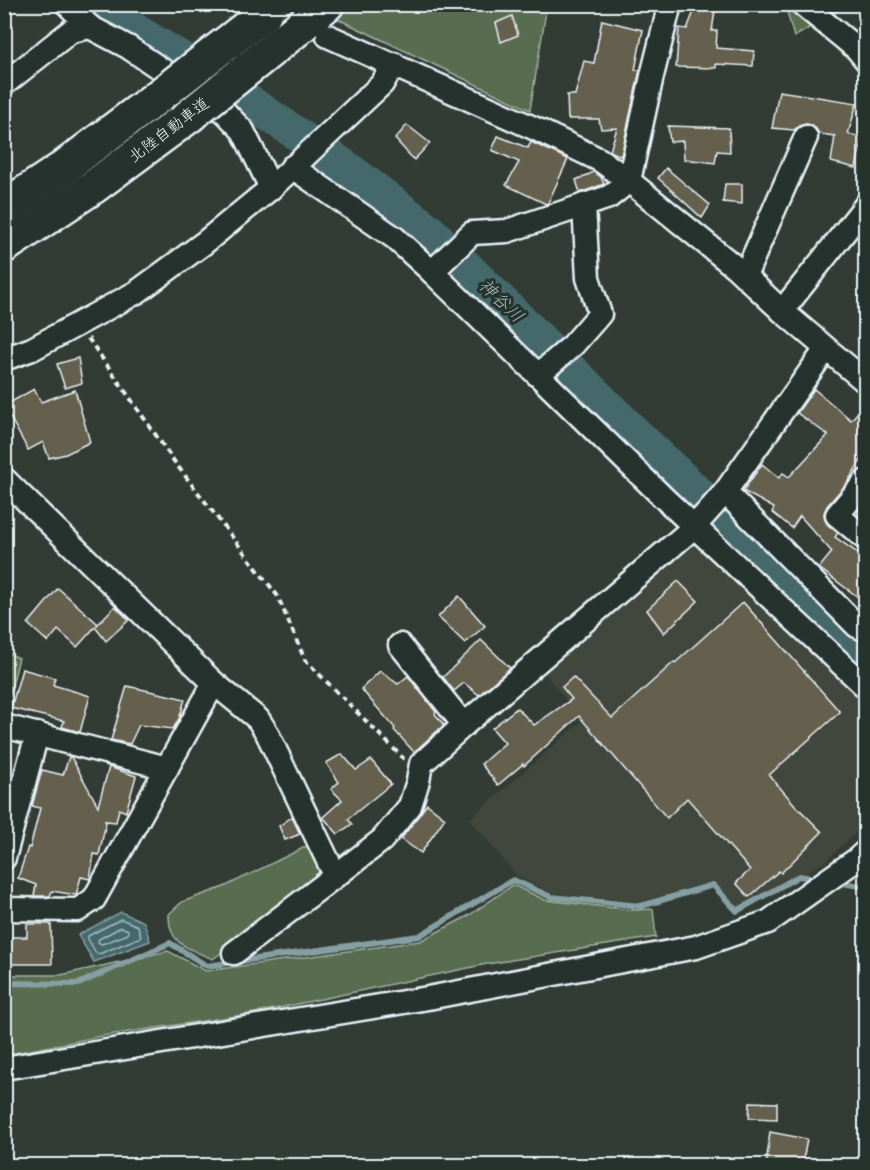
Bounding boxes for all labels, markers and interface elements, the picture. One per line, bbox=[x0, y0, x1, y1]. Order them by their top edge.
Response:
street label: 北陸自動車道 bbox=[125, 93, 213, 167]
water label: 神谷川 bbox=[474, 274, 528, 328]

